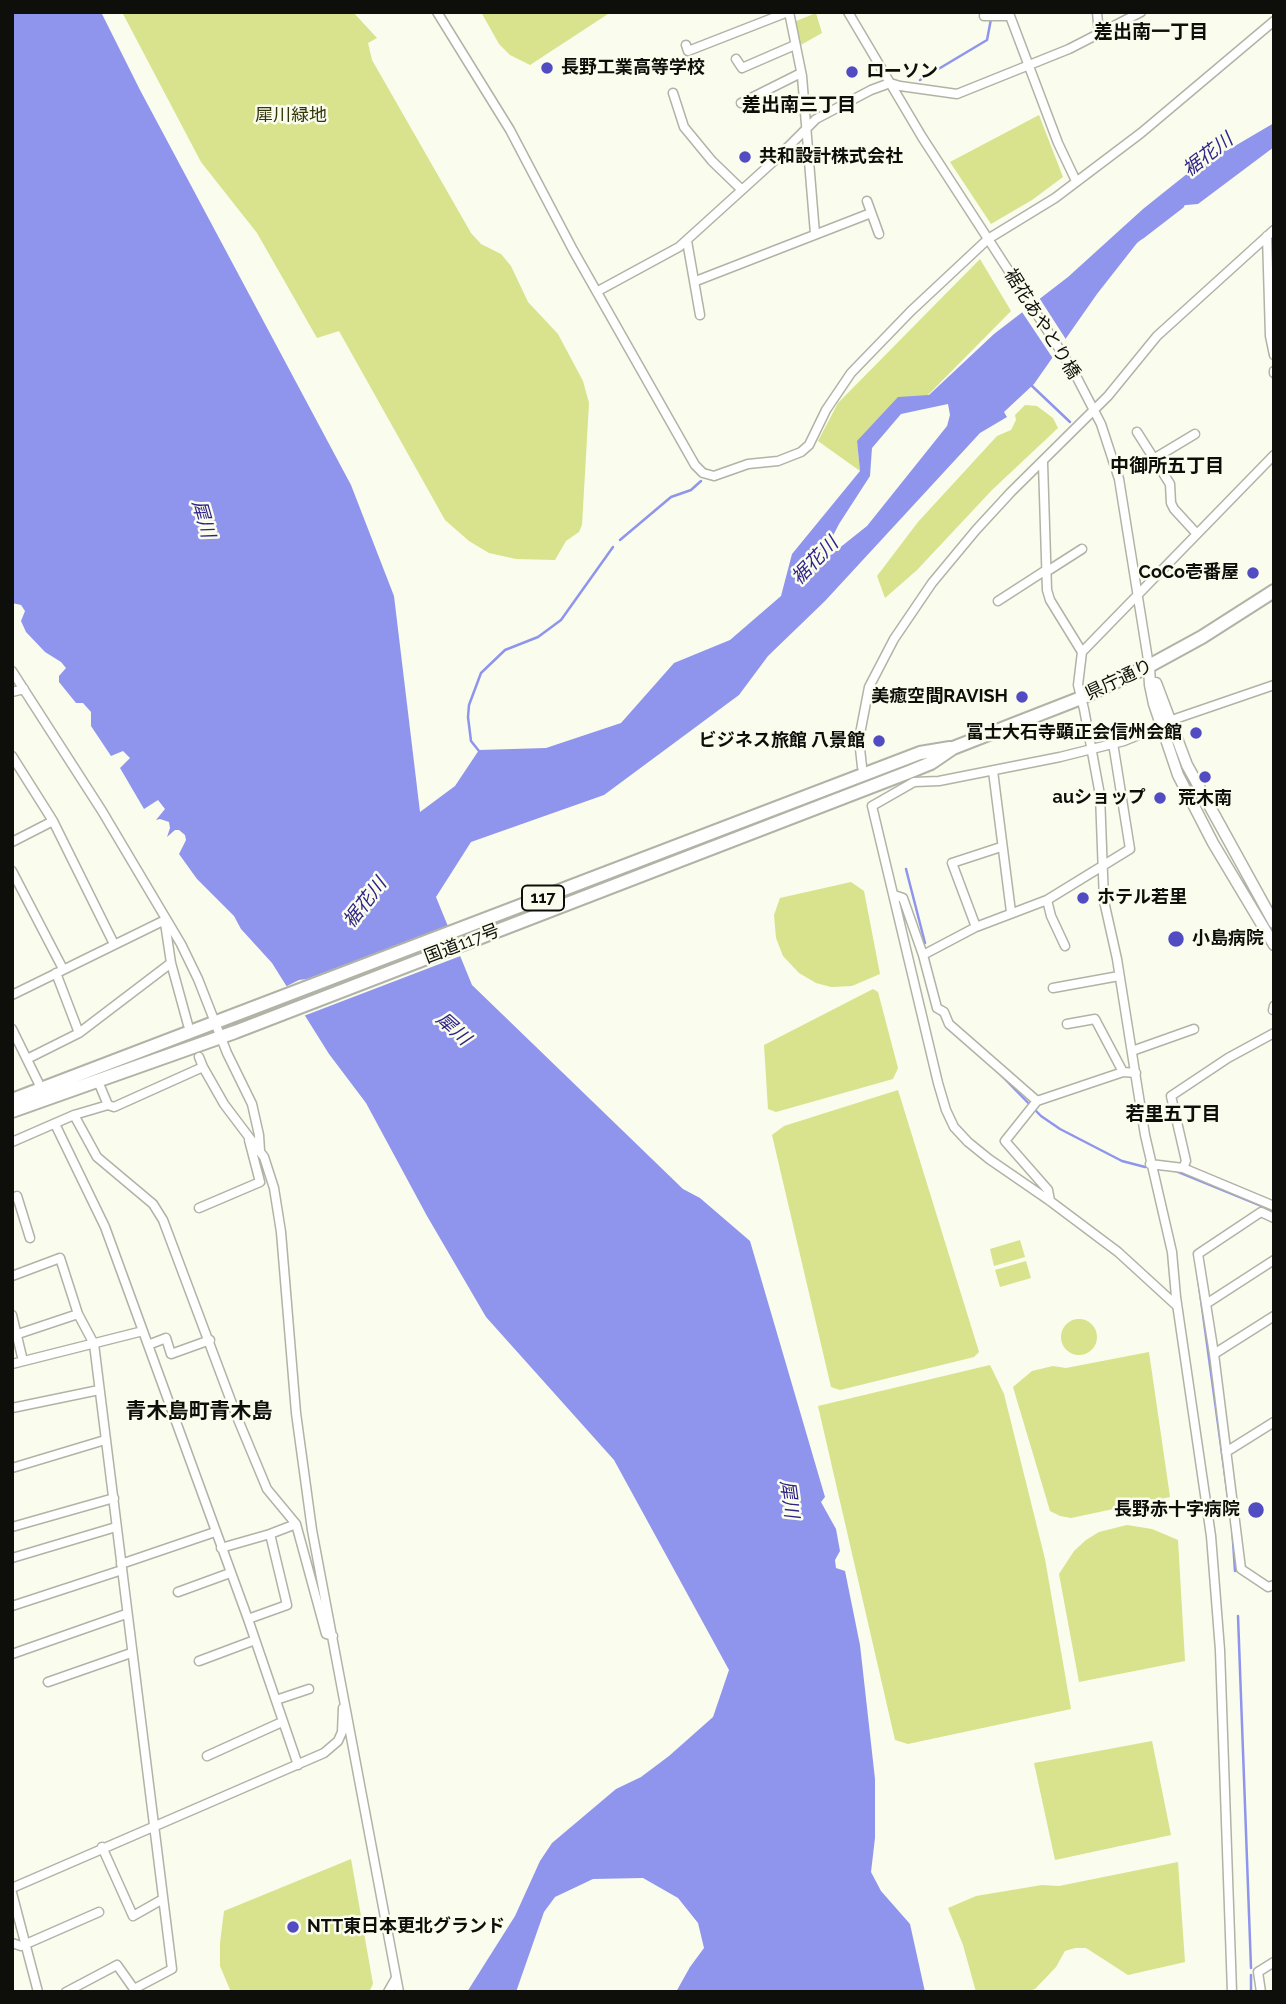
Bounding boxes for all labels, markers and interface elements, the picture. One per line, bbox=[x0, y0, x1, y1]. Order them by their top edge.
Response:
district label: 差出南一丁目 bbox=[1094, 21, 1208, 43]
place label: 長野工業高等学校 bbox=[561, 57, 705, 79]
marker: 長野工業高等学校 bbox=[539, 60, 555, 76]
place label: ローソン bbox=[866, 61, 938, 83]
marker: ローソン bbox=[844, 64, 860, 80]
district label: 差出南三丁目 bbox=[742, 94, 856, 116]
park label: 犀川緑地 bbox=[255, 105, 327, 127]
water label: 裾花川 bbox=[1179, 128, 1237, 182]
place label: 共和設計株式会社 bbox=[759, 146, 903, 168]
marker: 共和設計株式会社 bbox=[737, 149, 753, 165]
street label: 裾花あやとり橋 bbox=[999, 265, 1085, 383]
district label: 中御所五丁目 bbox=[1110, 455, 1224, 477]
water label: 犀川 bbox=[187, 498, 219, 540]
water label: 裾花川 bbox=[787, 533, 843, 589]
place label: CoCo壱番屋 bbox=[1139, 562, 1239, 584]
marker: CoCo壱番屋 bbox=[1245, 565, 1261, 581]
street label: 県庁通り bbox=[1082, 655, 1156, 705]
place label: 美癒空間RAVISH bbox=[871, 686, 1008, 708]
marker: 美癒空間RAVISH bbox=[1014, 689, 1030, 705]
place label: 冨士大石寺顕正会信州会館 bbox=[966, 722, 1182, 744]
marker: 冨士大石寺顕正会信州会館 bbox=[1188, 725, 1204, 741]
place label: ビジネス旅館 八景館 bbox=[699, 730, 865, 752]
marker: ビジネス旅館 八景館 bbox=[871, 733, 887, 749]
marker: 荒木南 bbox=[1197, 769, 1213, 785]
place label: auショップ bbox=[1053, 787, 1146, 809]
place label: 荒木南 bbox=[1178, 788, 1232, 810]
marker: auショップ bbox=[1152, 790, 1168, 806]
water label: 裾花川 bbox=[338, 874, 392, 932]
road number: 117 bbox=[522, 885, 564, 910]
place label: ホテル若里 bbox=[1097, 887, 1187, 909]
marker: ホテル若里 bbox=[1075, 890, 1091, 906]
street label: 国道117号 bbox=[421, 920, 503, 968]
place label: 小島病院 bbox=[1192, 928, 1264, 950]
marker: 小島病院 bbox=[1166, 929, 1186, 949]
water label: 犀川 bbox=[431, 1008, 475, 1050]
district label: 若里五丁目 bbox=[1126, 1103, 1220, 1125]
district label: 青木島町青木島 bbox=[126, 1399, 272, 1425]
water label: 犀川 bbox=[775, 1479, 803, 1519]
place label: 長野赤十字病院 bbox=[1114, 1499, 1240, 1521]
marker: 長野赤十字病院 bbox=[1246, 1500, 1266, 1520]
place label: NTT東日本更北グランド bbox=[307, 1916, 505, 1938]
marker: NTT東日本更北グランド bbox=[285, 1919, 301, 1935]

